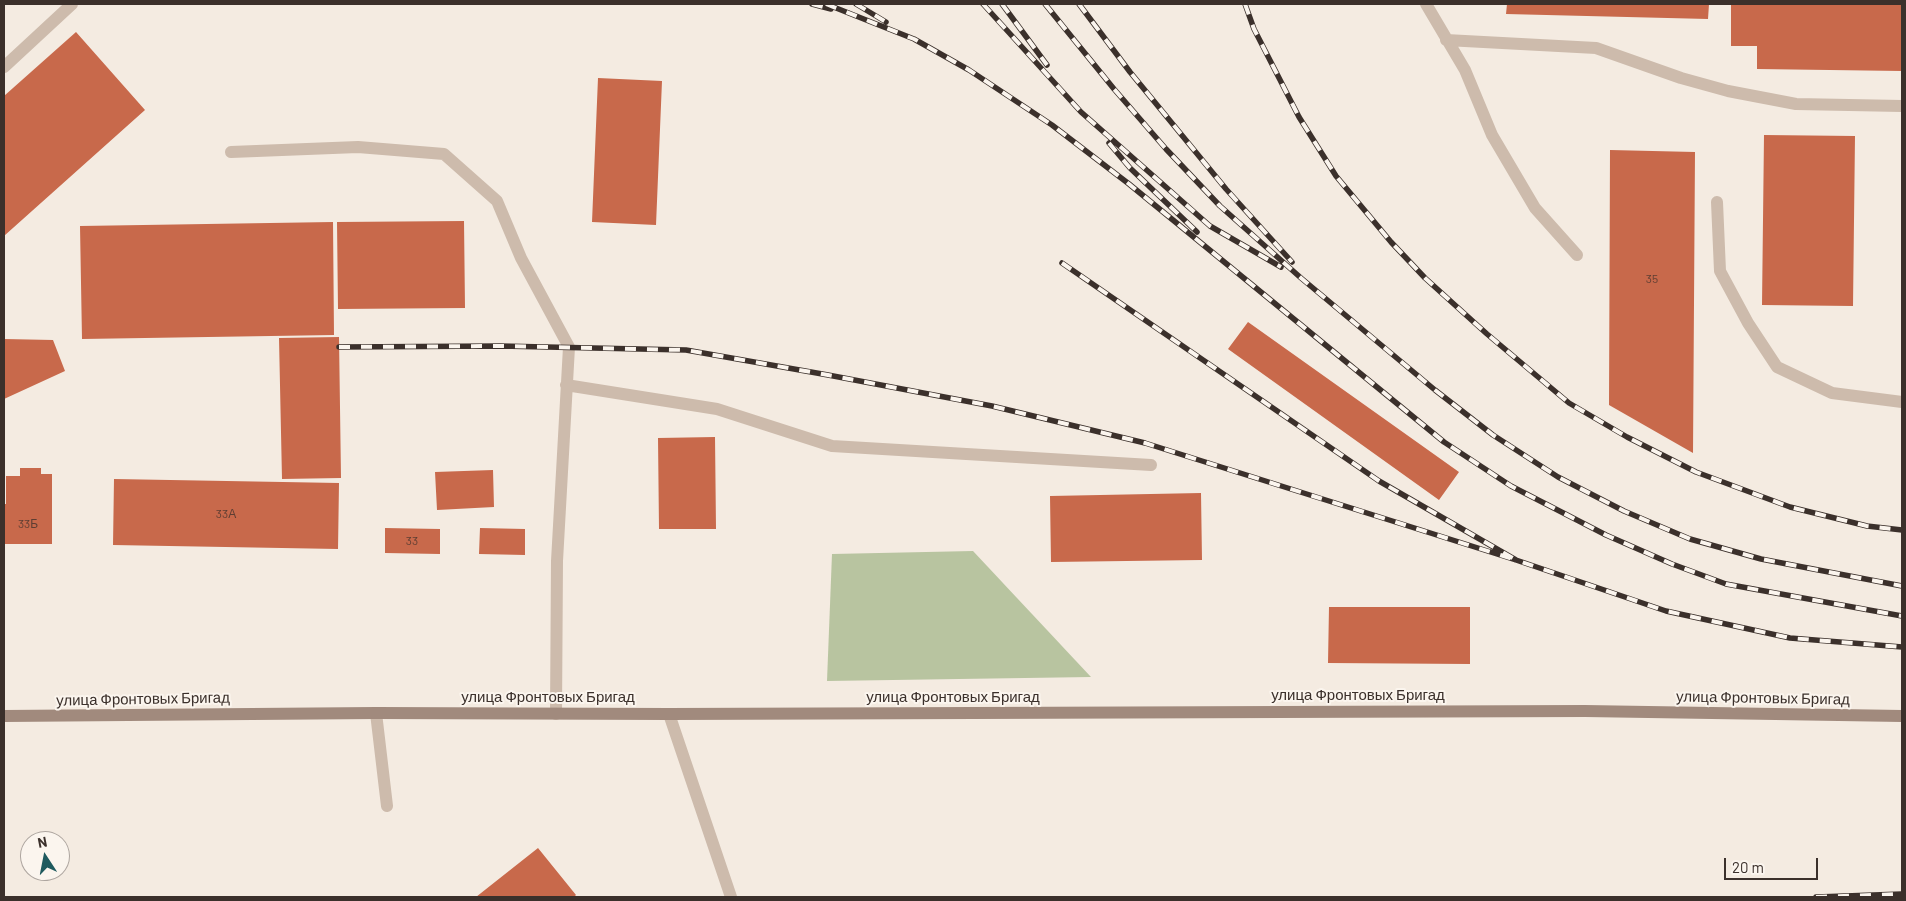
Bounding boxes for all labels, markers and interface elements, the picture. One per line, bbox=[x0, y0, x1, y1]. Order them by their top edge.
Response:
house number: 35 bbox=[1646, 272, 1658, 286]
house number: 33А bbox=[216, 507, 236, 521]
house number: 33Б bbox=[18, 517, 38, 531]
house number: 33 bbox=[406, 534, 418, 548]
street label: улица Фронтовых Бригад bbox=[1271, 686, 1445, 704]
street label: улица Фронтовых Бригад bbox=[1676, 687, 1850, 709]
street label: улица Фронтовых Бригад bbox=[56, 688, 230, 710]
street label: улица Фронтовых Бригад bbox=[461, 688, 635, 706]
street label: улица Фронтовых Бригад bbox=[866, 688, 1040, 706]
north arrow bbox=[20, 831, 70, 881]
text: N bbox=[36, 833, 48, 851]
scale bar bbox=[1726, 848, 1820, 880]
text: 20 m bbox=[1732, 858, 1764, 876]

